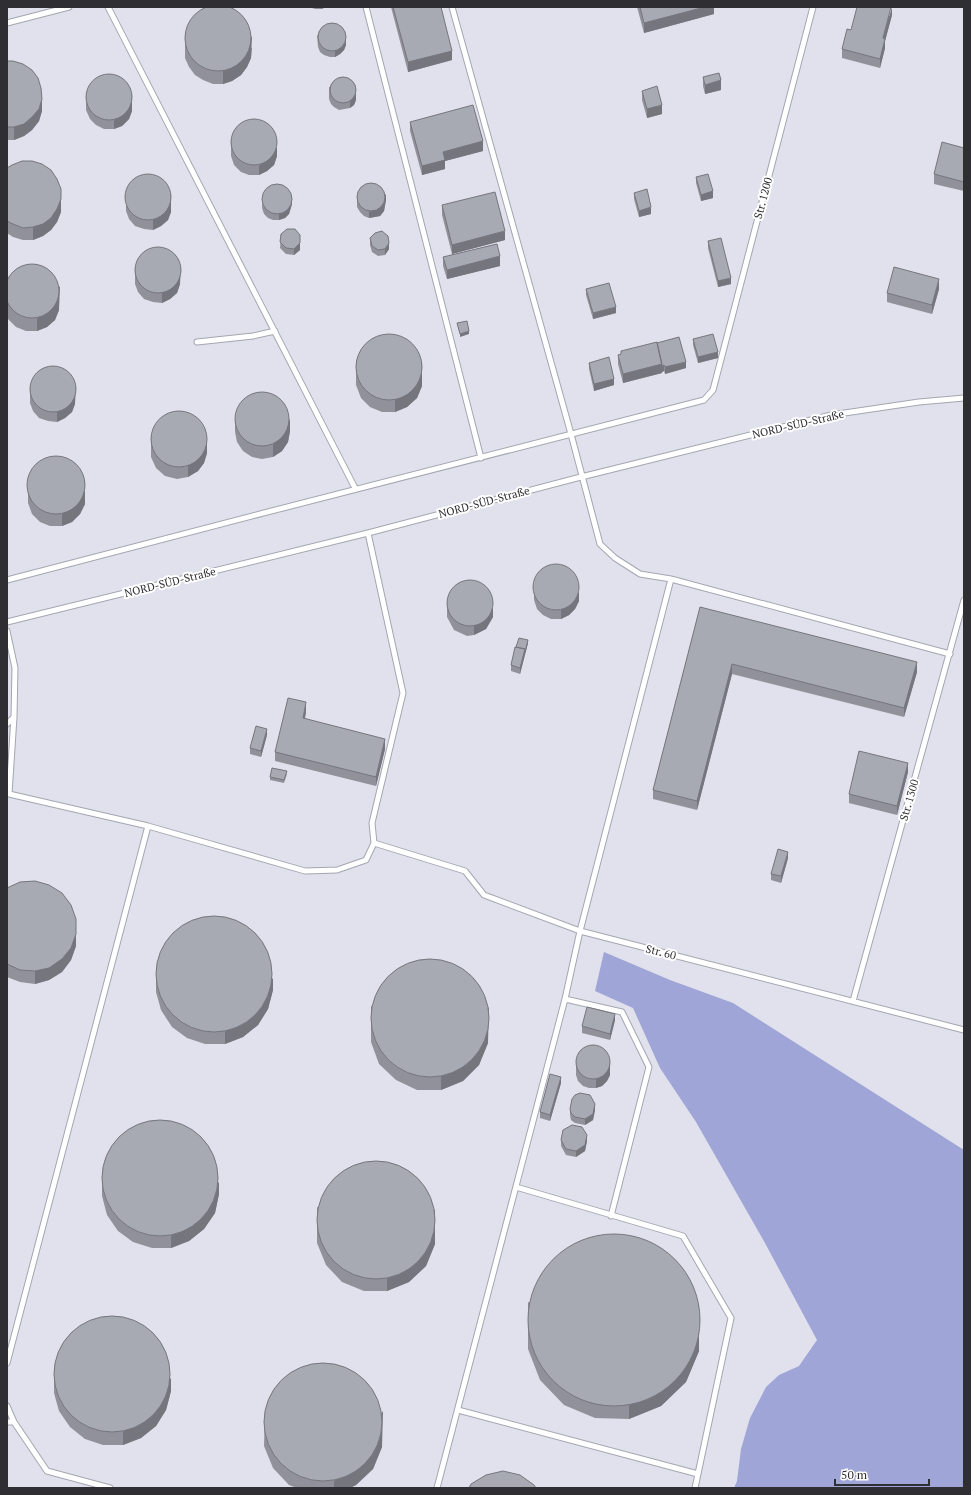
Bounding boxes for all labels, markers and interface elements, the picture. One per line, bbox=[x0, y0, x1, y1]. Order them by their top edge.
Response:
street label: Str. 1200 bbox=[751, 176, 775, 220]
street label: NORD-SÜD-Straße bbox=[751, 407, 846, 441]
street label: NORD-SÜD-Straße bbox=[437, 483, 532, 521]
street label: NORD-SÜD-Straße bbox=[123, 564, 218, 600]
street label: Str. 1300 bbox=[896, 778, 922, 822]
street label: Str. 60 bbox=[644, 941, 678, 963]
scale bar bbox=[835, 1461, 929, 1487]
text: 50 m bbox=[841, 1467, 868, 1482]

